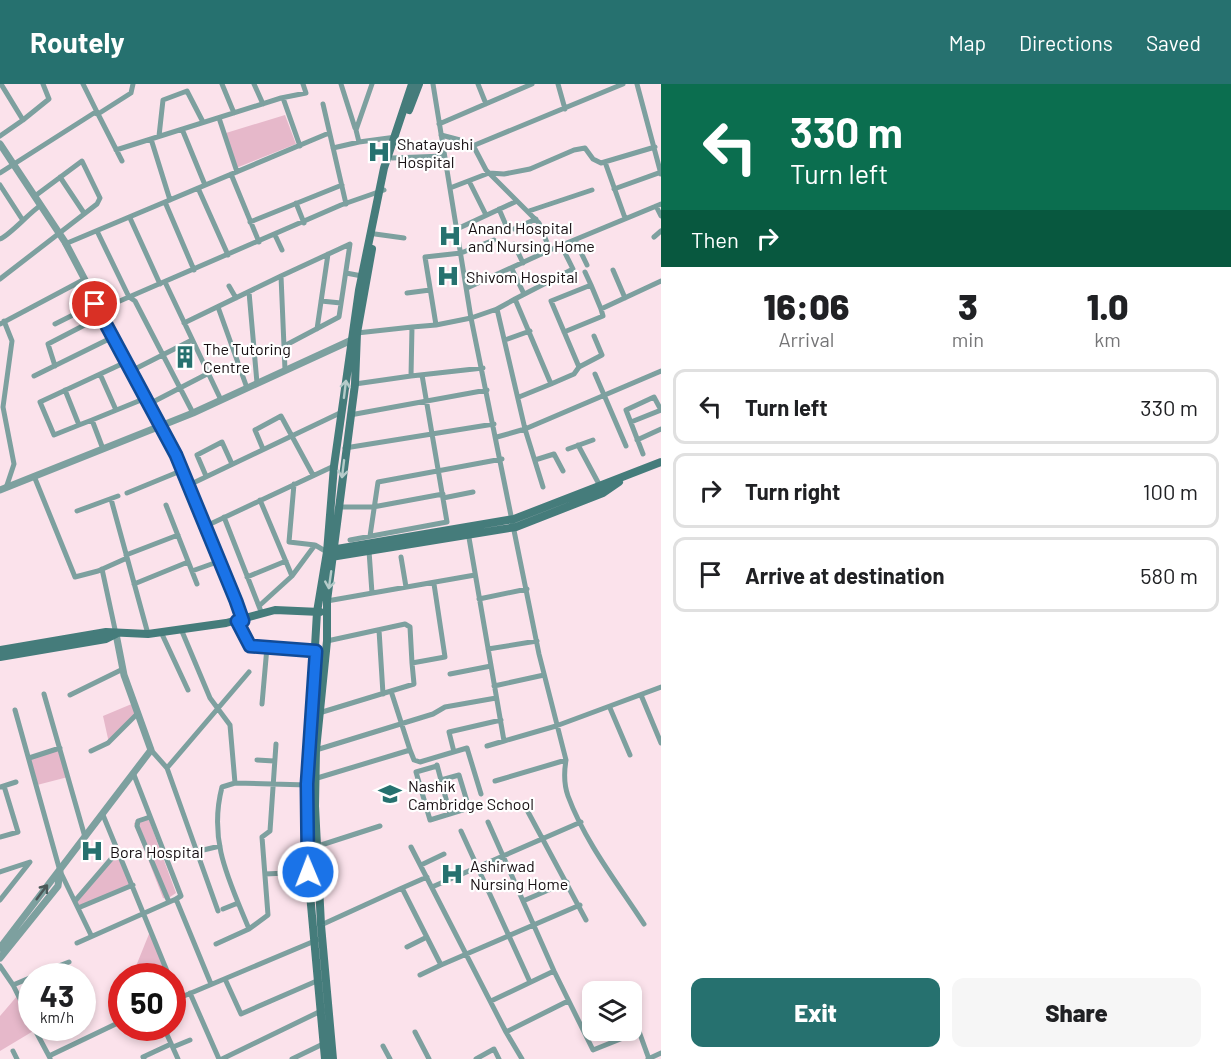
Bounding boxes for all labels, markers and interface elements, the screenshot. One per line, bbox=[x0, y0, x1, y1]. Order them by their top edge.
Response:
text: Routely bbox=[30, 25, 125, 59]
text: Map bbox=[949, 30, 986, 55]
text: Directions bbox=[1019, 30, 1113, 55]
text: Saved bbox=[1146, 30, 1201, 55]
text: 330 m bbox=[790, 106, 903, 156]
icon: left bbox=[691, 108, 769, 186]
place label: Shatayushi Hospital bbox=[397, 134, 473, 171]
hospital icon: Shatayushi Hospital bbox=[366, 139, 392, 165]
text: Turn left bbox=[790, 157, 888, 189]
place label: Anand Hospital and Nursing Home bbox=[468, 218, 595, 255]
icon: right bbox=[751, 222, 784, 255]
hospital icon: Anand Hospital and Nursing Home bbox=[437, 223, 463, 249]
text: Then bbox=[691, 226, 739, 252]
hospital icon: Shivom Hospital bbox=[435, 263, 461, 289]
place label: Shivom Hospital bbox=[466, 267, 578, 286]
pin bbox=[69, 278, 120, 329]
text: 16:06 bbox=[763, 284, 849, 327]
text: 3 bbox=[958, 284, 978, 327]
text: 1.0 bbox=[1087, 284, 1129, 327]
icon: arrive bbox=[78, 287, 111, 320]
text: Arrival bbox=[778, 327, 834, 351]
text: min bbox=[952, 327, 984, 351]
text: km bbox=[1094, 327, 1121, 351]
place label: The Tutoring Centre bbox=[203, 339, 291, 376]
building icon: The Tutoring Centre bbox=[172, 344, 198, 370]
one-way arrow bbox=[340, 380, 351, 400]
icon: left bbox=[694, 390, 727, 423]
text: Turn left bbox=[745, 394, 828, 420]
text: 330 m bbox=[1140, 394, 1198, 420]
one-way arrow bbox=[337, 459, 348, 479]
icon: right bbox=[694, 474, 727, 507]
text: Turn right bbox=[745, 478, 840, 504]
text: 100 m bbox=[1143, 478, 1198, 504]
icon: arrive bbox=[694, 558, 727, 591]
text: Arrive at destination bbox=[745, 562, 944, 588]
text: 580 m bbox=[1140, 562, 1198, 588]
one-way arrow bbox=[325, 570, 336, 590]
place label: Nashik Cambridge School bbox=[408, 776, 534, 813]
school or university icon: Nashik Cambridge School bbox=[377, 781, 403, 807]
hospital icon: Bora Hospital bbox=[79, 838, 105, 864]
position arrow bbox=[276, 840, 340, 904]
place label: Bora Hospital bbox=[110, 842, 203, 861]
place label: Ashirwad Nursing Home bbox=[470, 856, 568, 893]
hospital icon: Ashirwad Nursing Home bbox=[439, 861, 465, 887]
one-way arrow bbox=[35, 884, 48, 900]
speed limit sign: 50 bbox=[108, 963, 186, 1041]
text: 43 bbox=[40, 977, 74, 1013]
button: Exit bbox=[691, 978, 940, 1047]
button: Share bbox=[952, 978, 1201, 1047]
map controls bbox=[582, 981, 642, 1041]
button: layers bbox=[582, 981, 642, 1041]
text: km/h bbox=[40, 1008, 74, 1026]

